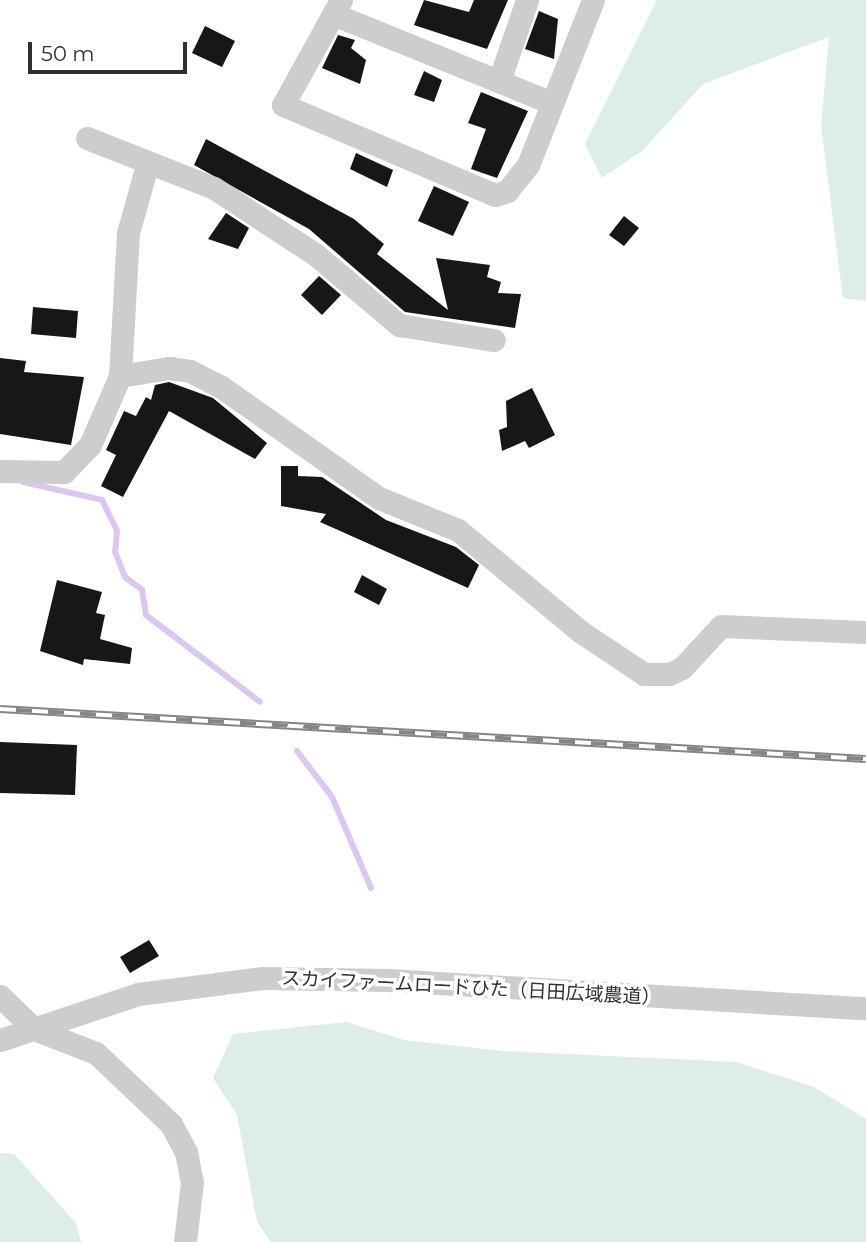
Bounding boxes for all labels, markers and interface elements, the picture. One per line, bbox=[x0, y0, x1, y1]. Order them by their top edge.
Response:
scale bar bbox=[32, 28, 191, 72]
text: 50 m bbox=[41, 41, 95, 66]
street label: スカイファームロードひた（日田広域農道） bbox=[281, 967, 661, 1009]

